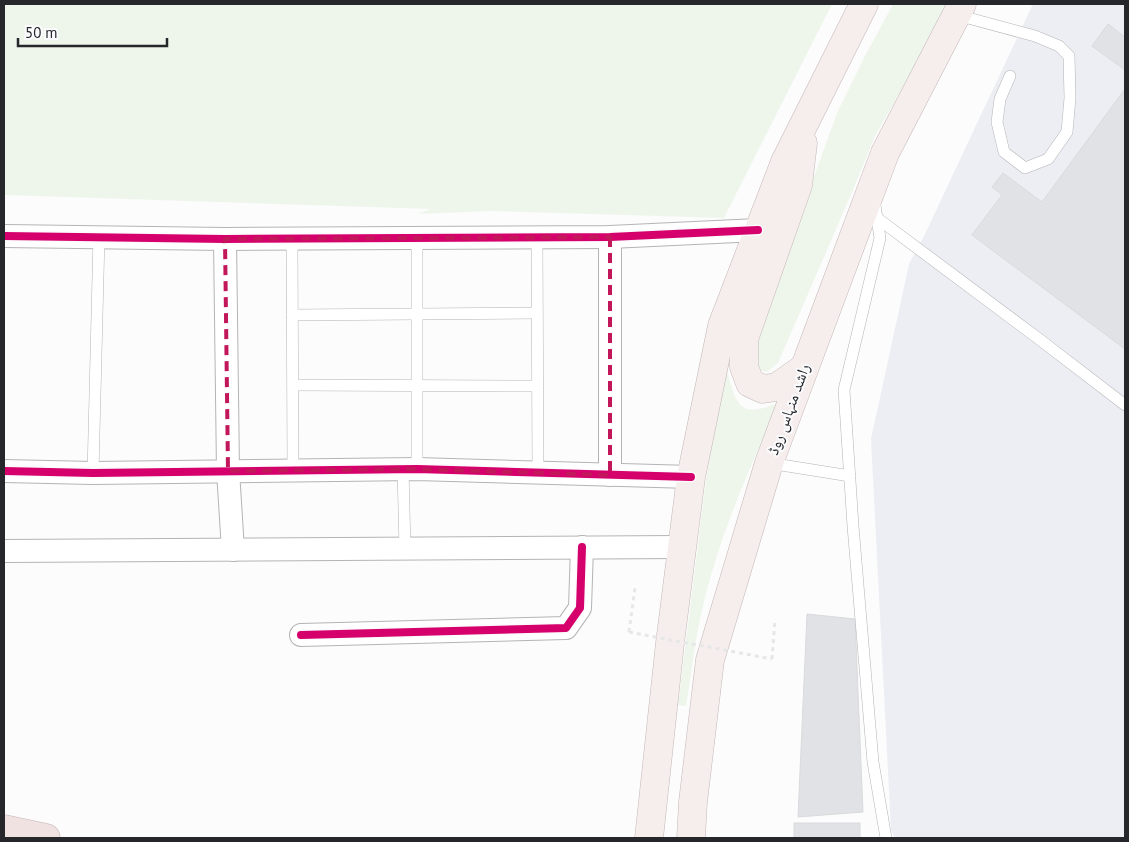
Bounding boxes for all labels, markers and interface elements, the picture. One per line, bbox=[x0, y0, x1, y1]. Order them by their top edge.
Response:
scale bar bbox=[18, 15, 166, 47]
text: 50 m bbox=[25, 23, 58, 42]
street label: راشد منہاس روڈ bbox=[762, 361, 815, 458]

